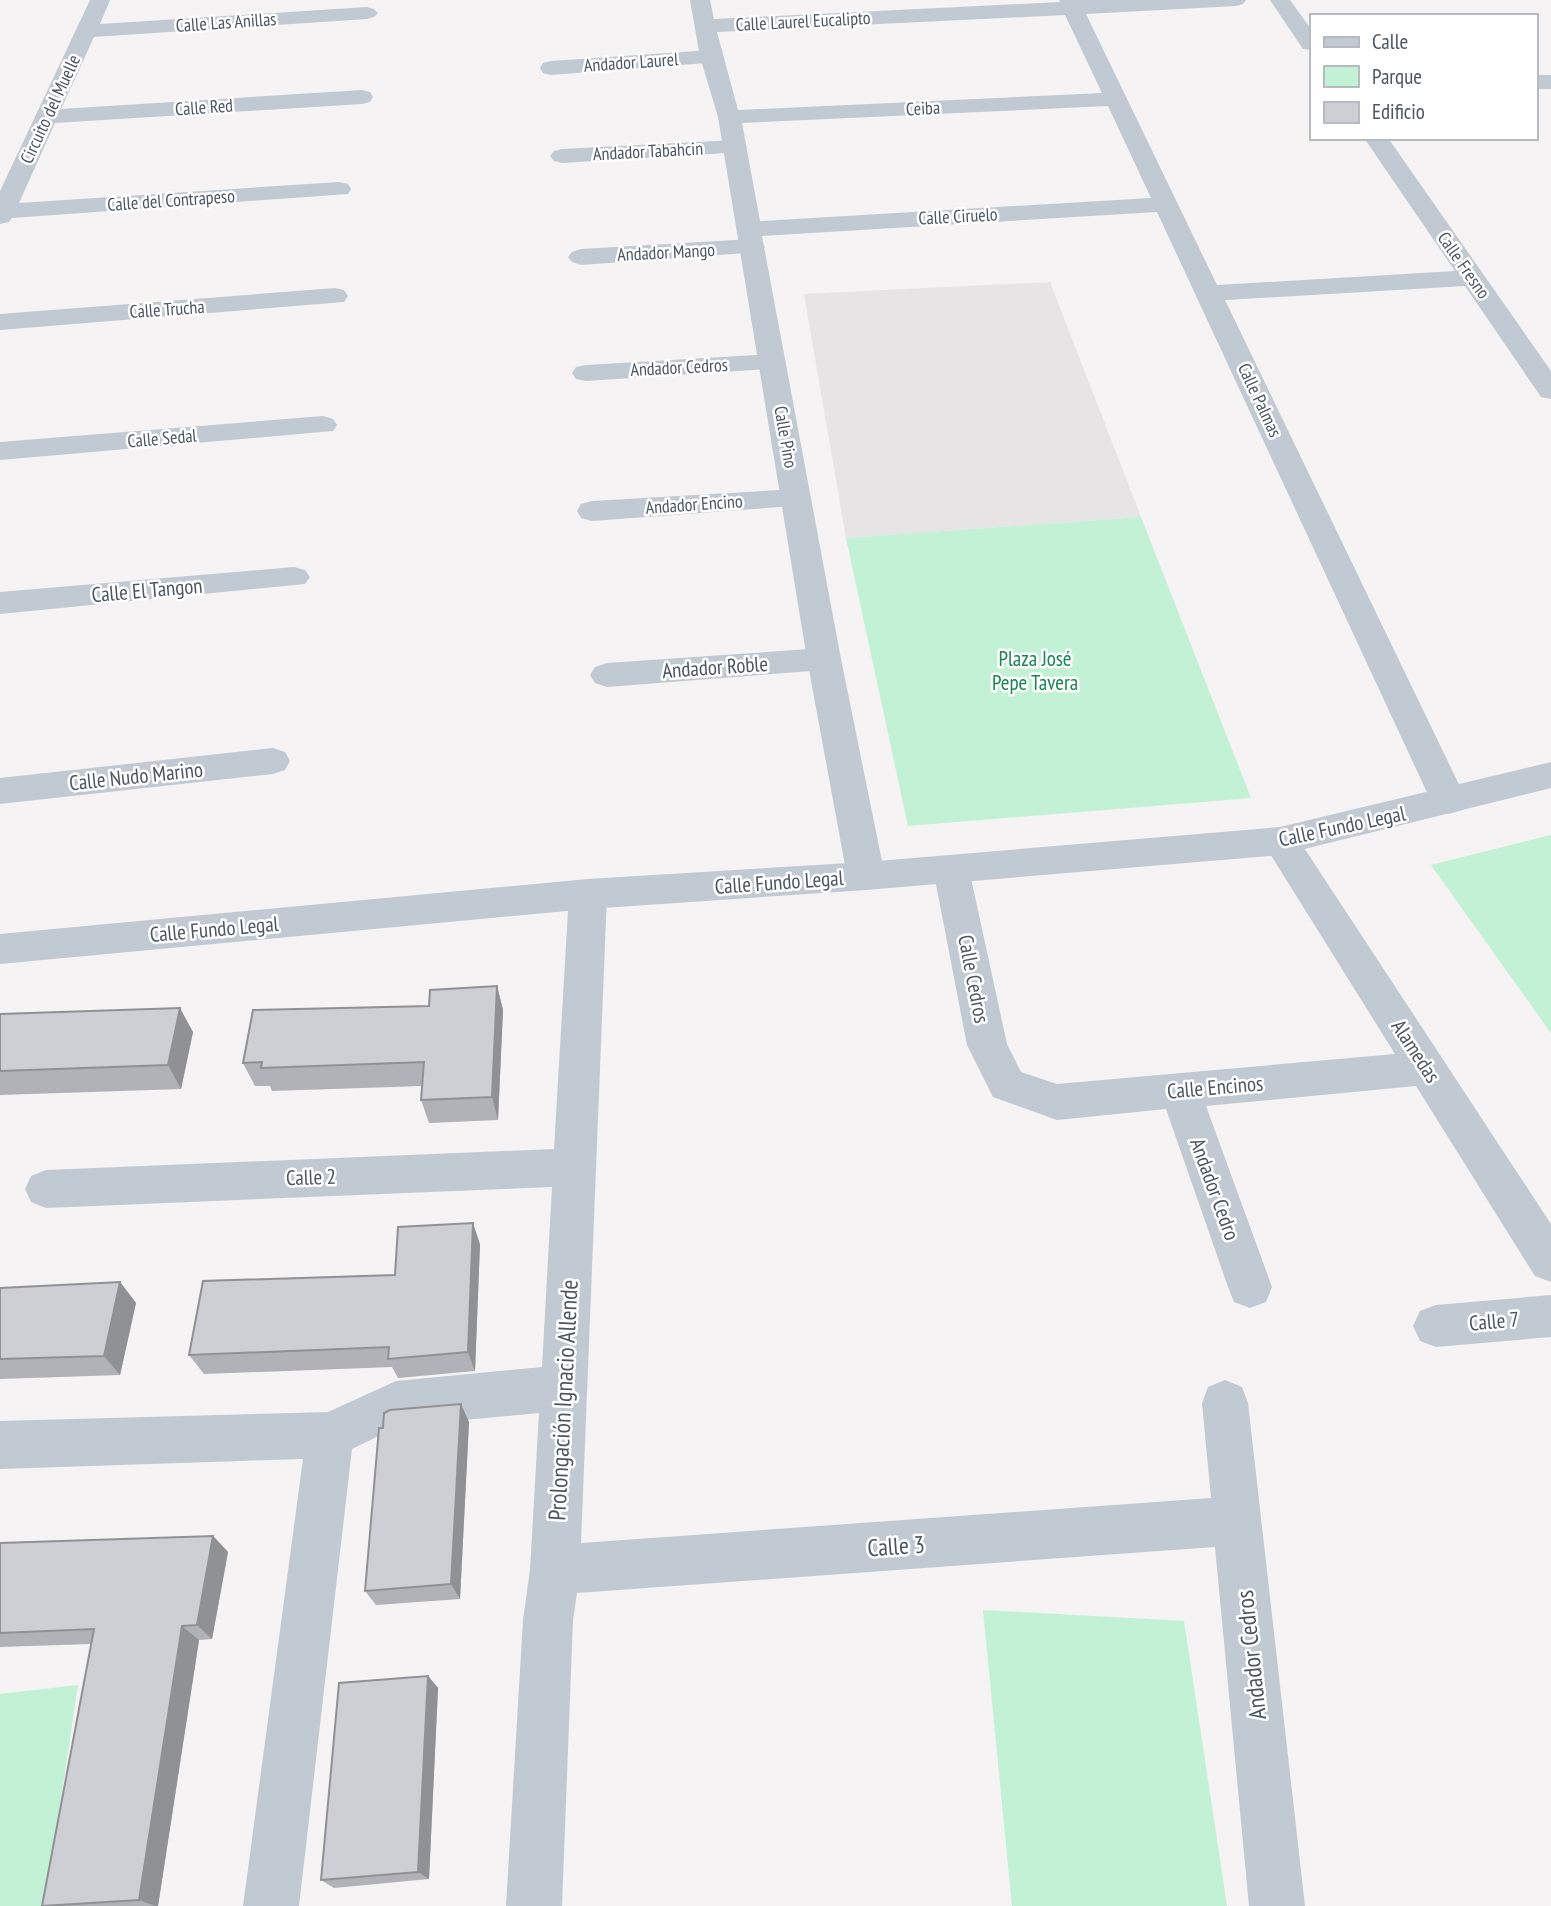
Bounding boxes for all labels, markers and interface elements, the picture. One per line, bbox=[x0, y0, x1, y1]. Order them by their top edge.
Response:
street label: Calle Laurel Eucalipto bbox=[735, 6, 871, 36]
street label: Calle Las Anillas bbox=[175, 7, 277, 37]
legend bbox=[1310, 14, 1537, 140]
text: Calle bbox=[1372, 28, 1408, 55]
street label: Andador Laurel bbox=[583, 47, 680, 77]
street label: Circuito del Muelle bbox=[15, 51, 85, 167]
text: Parque bbox=[1372, 63, 1422, 90]
street label: Calle Red bbox=[174, 94, 234, 120]
street label: Ceiba bbox=[905, 96, 941, 120]
text: Edificio bbox=[1372, 98, 1425, 125]
street label: Andador Tabahcin bbox=[592, 137, 704, 165]
street label: Calle del Contrapeso bbox=[106, 184, 236, 216]
street label: Calle Ciruelo bbox=[918, 202, 998, 230]
street label: Calle Fresno bbox=[1433, 227, 1495, 303]
street label: Andador Mango bbox=[617, 238, 716, 266]
street label: Calle Trucha bbox=[129, 295, 205, 323]
street label: Andador Cedros bbox=[630, 353, 728, 381]
street label: Calle Palmas bbox=[1233, 359, 1287, 441]
street label: Calle Pino bbox=[769, 404, 803, 470]
street label: Calle Sedal bbox=[127, 423, 198, 452]
street label: Andador Encino bbox=[645, 489, 744, 519]
street label: Calle El Tangon bbox=[91, 572, 203, 608]
park label: Plaza José Pepe Tavera bbox=[992, 645, 1078, 696]
street label: Andador Roble bbox=[661, 650, 769, 684]
street label: Calle Nudo Marino bbox=[68, 756, 204, 796]
street label: Calle Fundo Legal bbox=[1276, 799, 1408, 853]
street label: Calle Fundo Legal bbox=[714, 864, 844, 900]
street label: Calle Fundo Legal bbox=[149, 910, 280, 948]
street label: Calle Cedros bbox=[952, 933, 996, 1025]
street label: Alamedas bbox=[1386, 1014, 1446, 1088]
street label: Calle Encinos bbox=[1166, 1069, 1264, 1105]
street label: Andador Cedro bbox=[1184, 1134, 1246, 1244]
street label: Calle 2 bbox=[285, 1163, 337, 1191]
street label: Prolongación Ignacio Allende bbox=[541, 1279, 585, 1521]
street label: Calle 7 bbox=[1468, 1305, 1520, 1337]
street label: Calle 3 bbox=[866, 1529, 926, 1563]
street label: Andador Cedros bbox=[1229, 1589, 1273, 1721]

